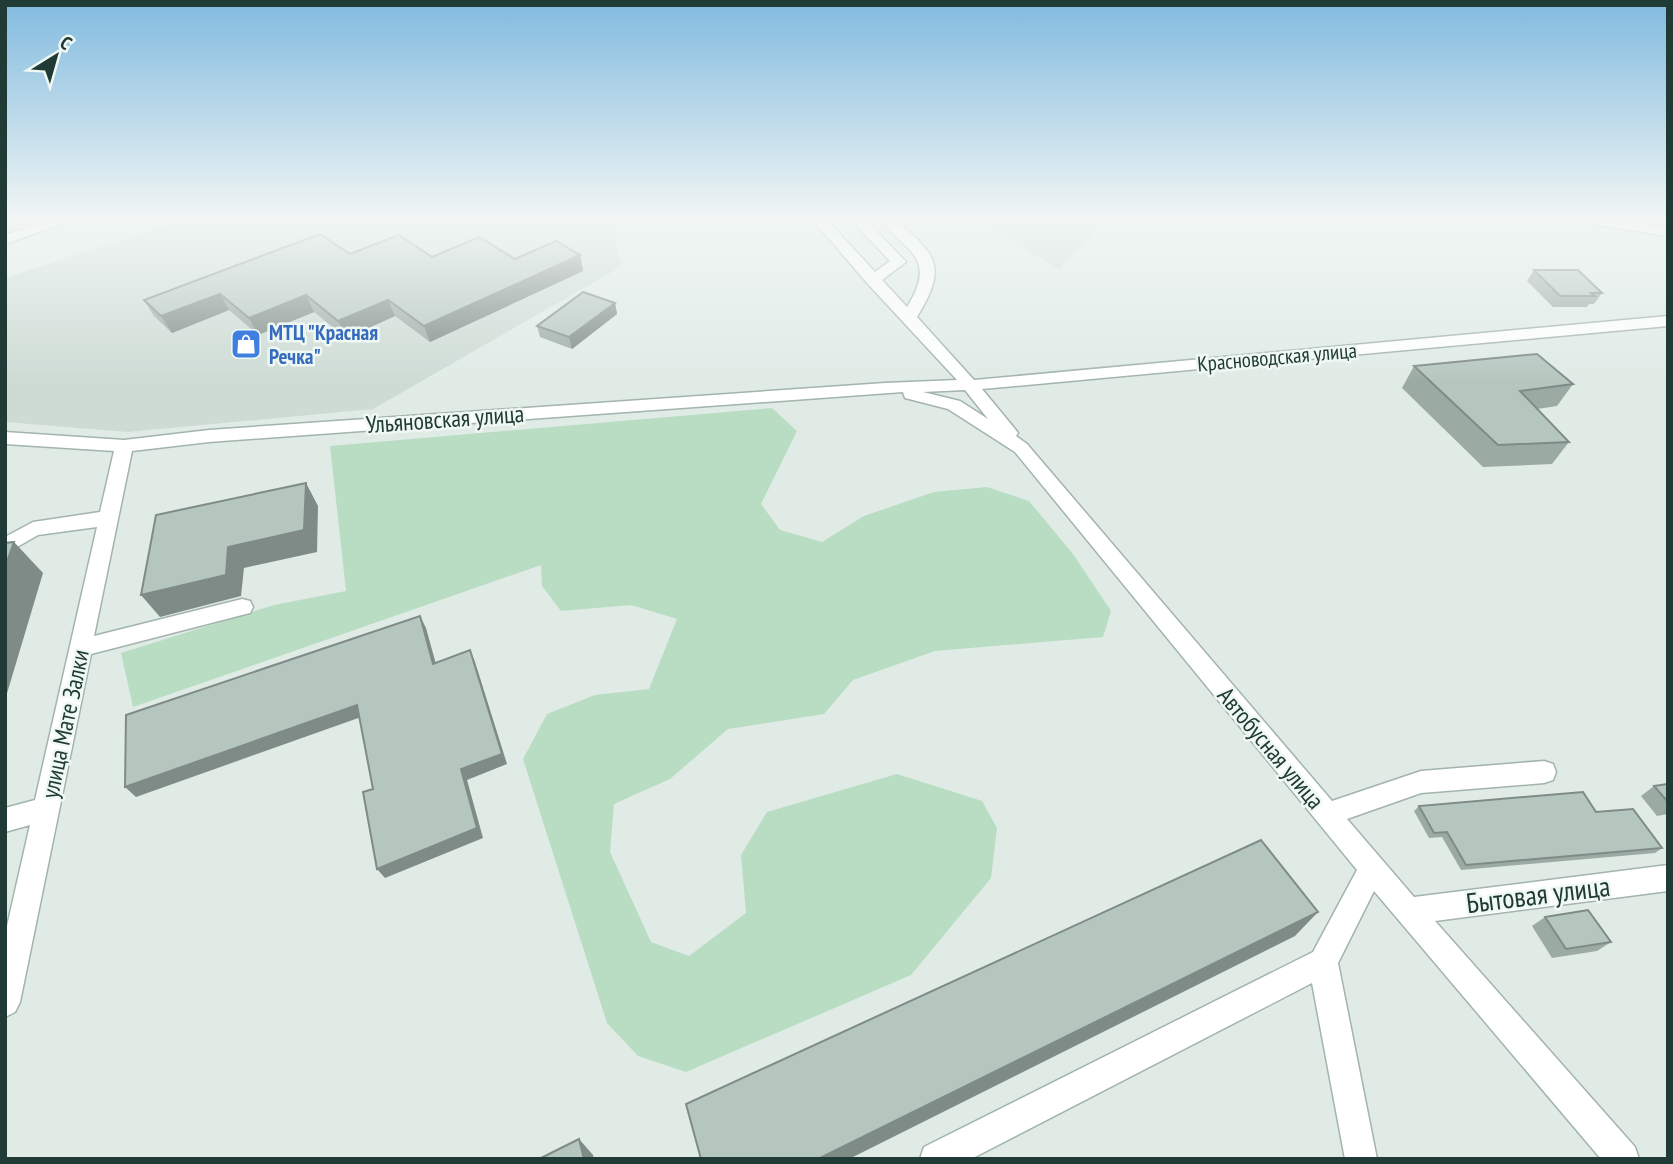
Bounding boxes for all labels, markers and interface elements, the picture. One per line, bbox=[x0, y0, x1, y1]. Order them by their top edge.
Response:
north arrow bbox=[21, 21, 91, 91]
text: С bbox=[56, 30, 77, 55]
place label: МТЦ "Красная Речка" bbox=[269, 319, 378, 370]
shop icon: МТЦ "Красная Речка" bbox=[229, 327, 263, 361]
street label: Красноводская улица bbox=[1196, 337, 1358, 377]
street label: Ульяновская улица bbox=[365, 398, 525, 440]
street label: улица Мате Залки bbox=[34, 647, 96, 801]
street label: Автобусная улица bbox=[1211, 681, 1331, 815]
street label: Бытовая улица bbox=[1464, 867, 1612, 921]

